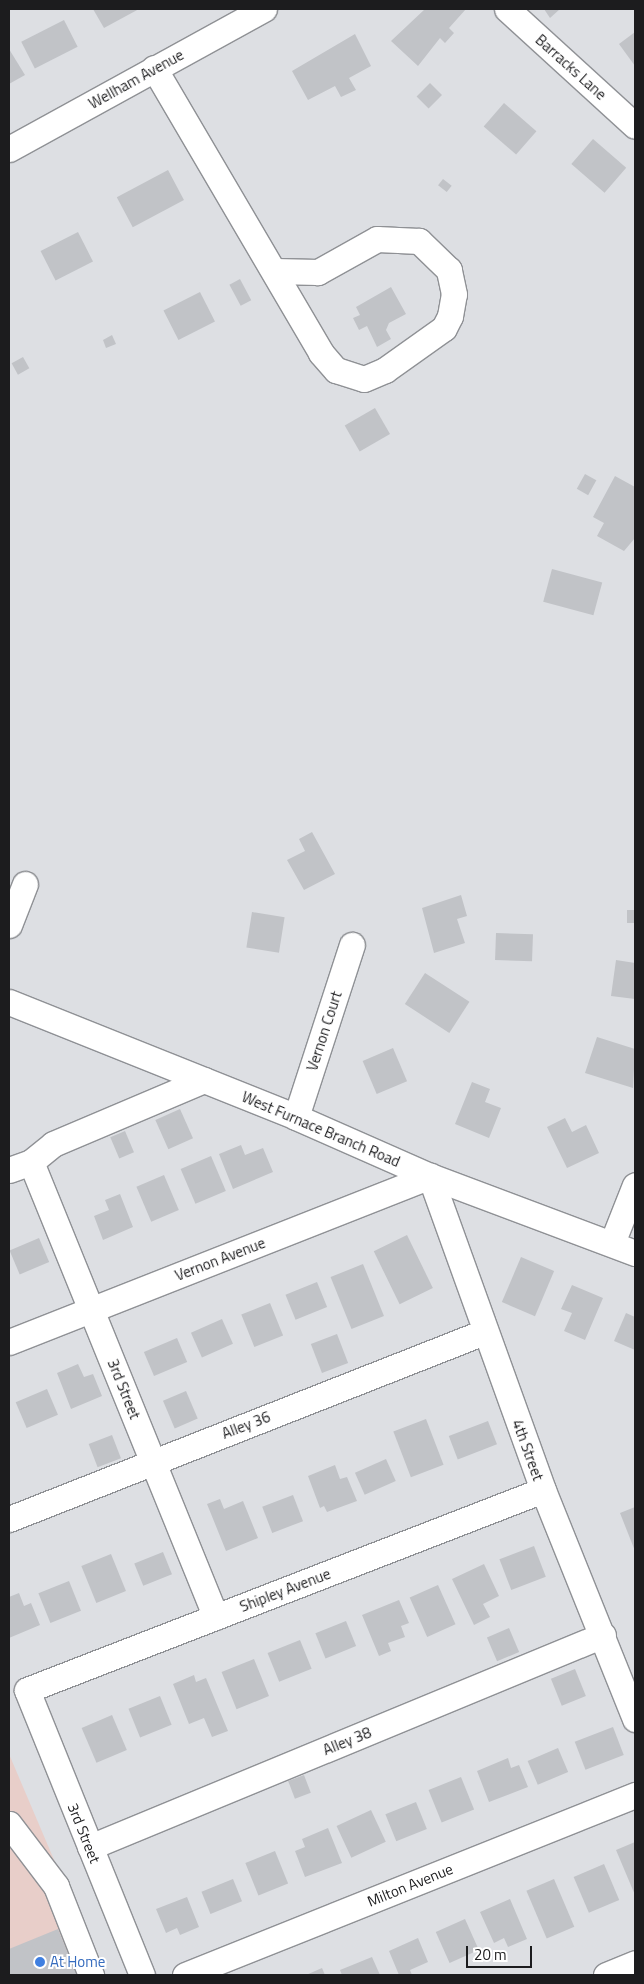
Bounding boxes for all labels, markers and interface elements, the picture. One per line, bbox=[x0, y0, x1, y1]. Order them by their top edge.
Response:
street label: Barracks Lane bbox=[532, 31, 610, 103]
street label: Wellham Avenue bbox=[85, 45, 187, 113]
street label: Vernon Court bbox=[303, 989, 345, 1073]
street label: West Furnace Branch Road bbox=[239, 1087, 403, 1171]
street label: Vernon Avenue bbox=[172, 1234, 268, 1284]
street label: 3rd Street bbox=[104, 1356, 144, 1422]
street label: Alley 36 bbox=[219, 1408, 273, 1442]
street label: 4th Street bbox=[509, 1417, 547, 1483]
street label: Shipley Avenue bbox=[237, 1564, 333, 1616]
street label: Alley 38 bbox=[320, 1723, 374, 1759]
street label: 3rd Street bbox=[64, 1800, 104, 1866]
street label: Milton Avenue bbox=[365, 1860, 455, 1910]
scale bar bbox=[469, 1936, 535, 1968]
text: 20 m bbox=[474, 1943, 507, 1966]
place label: At Home bbox=[50, 1953, 105, 1971]
marker: At Home bbox=[34, 1956, 46, 1968]

